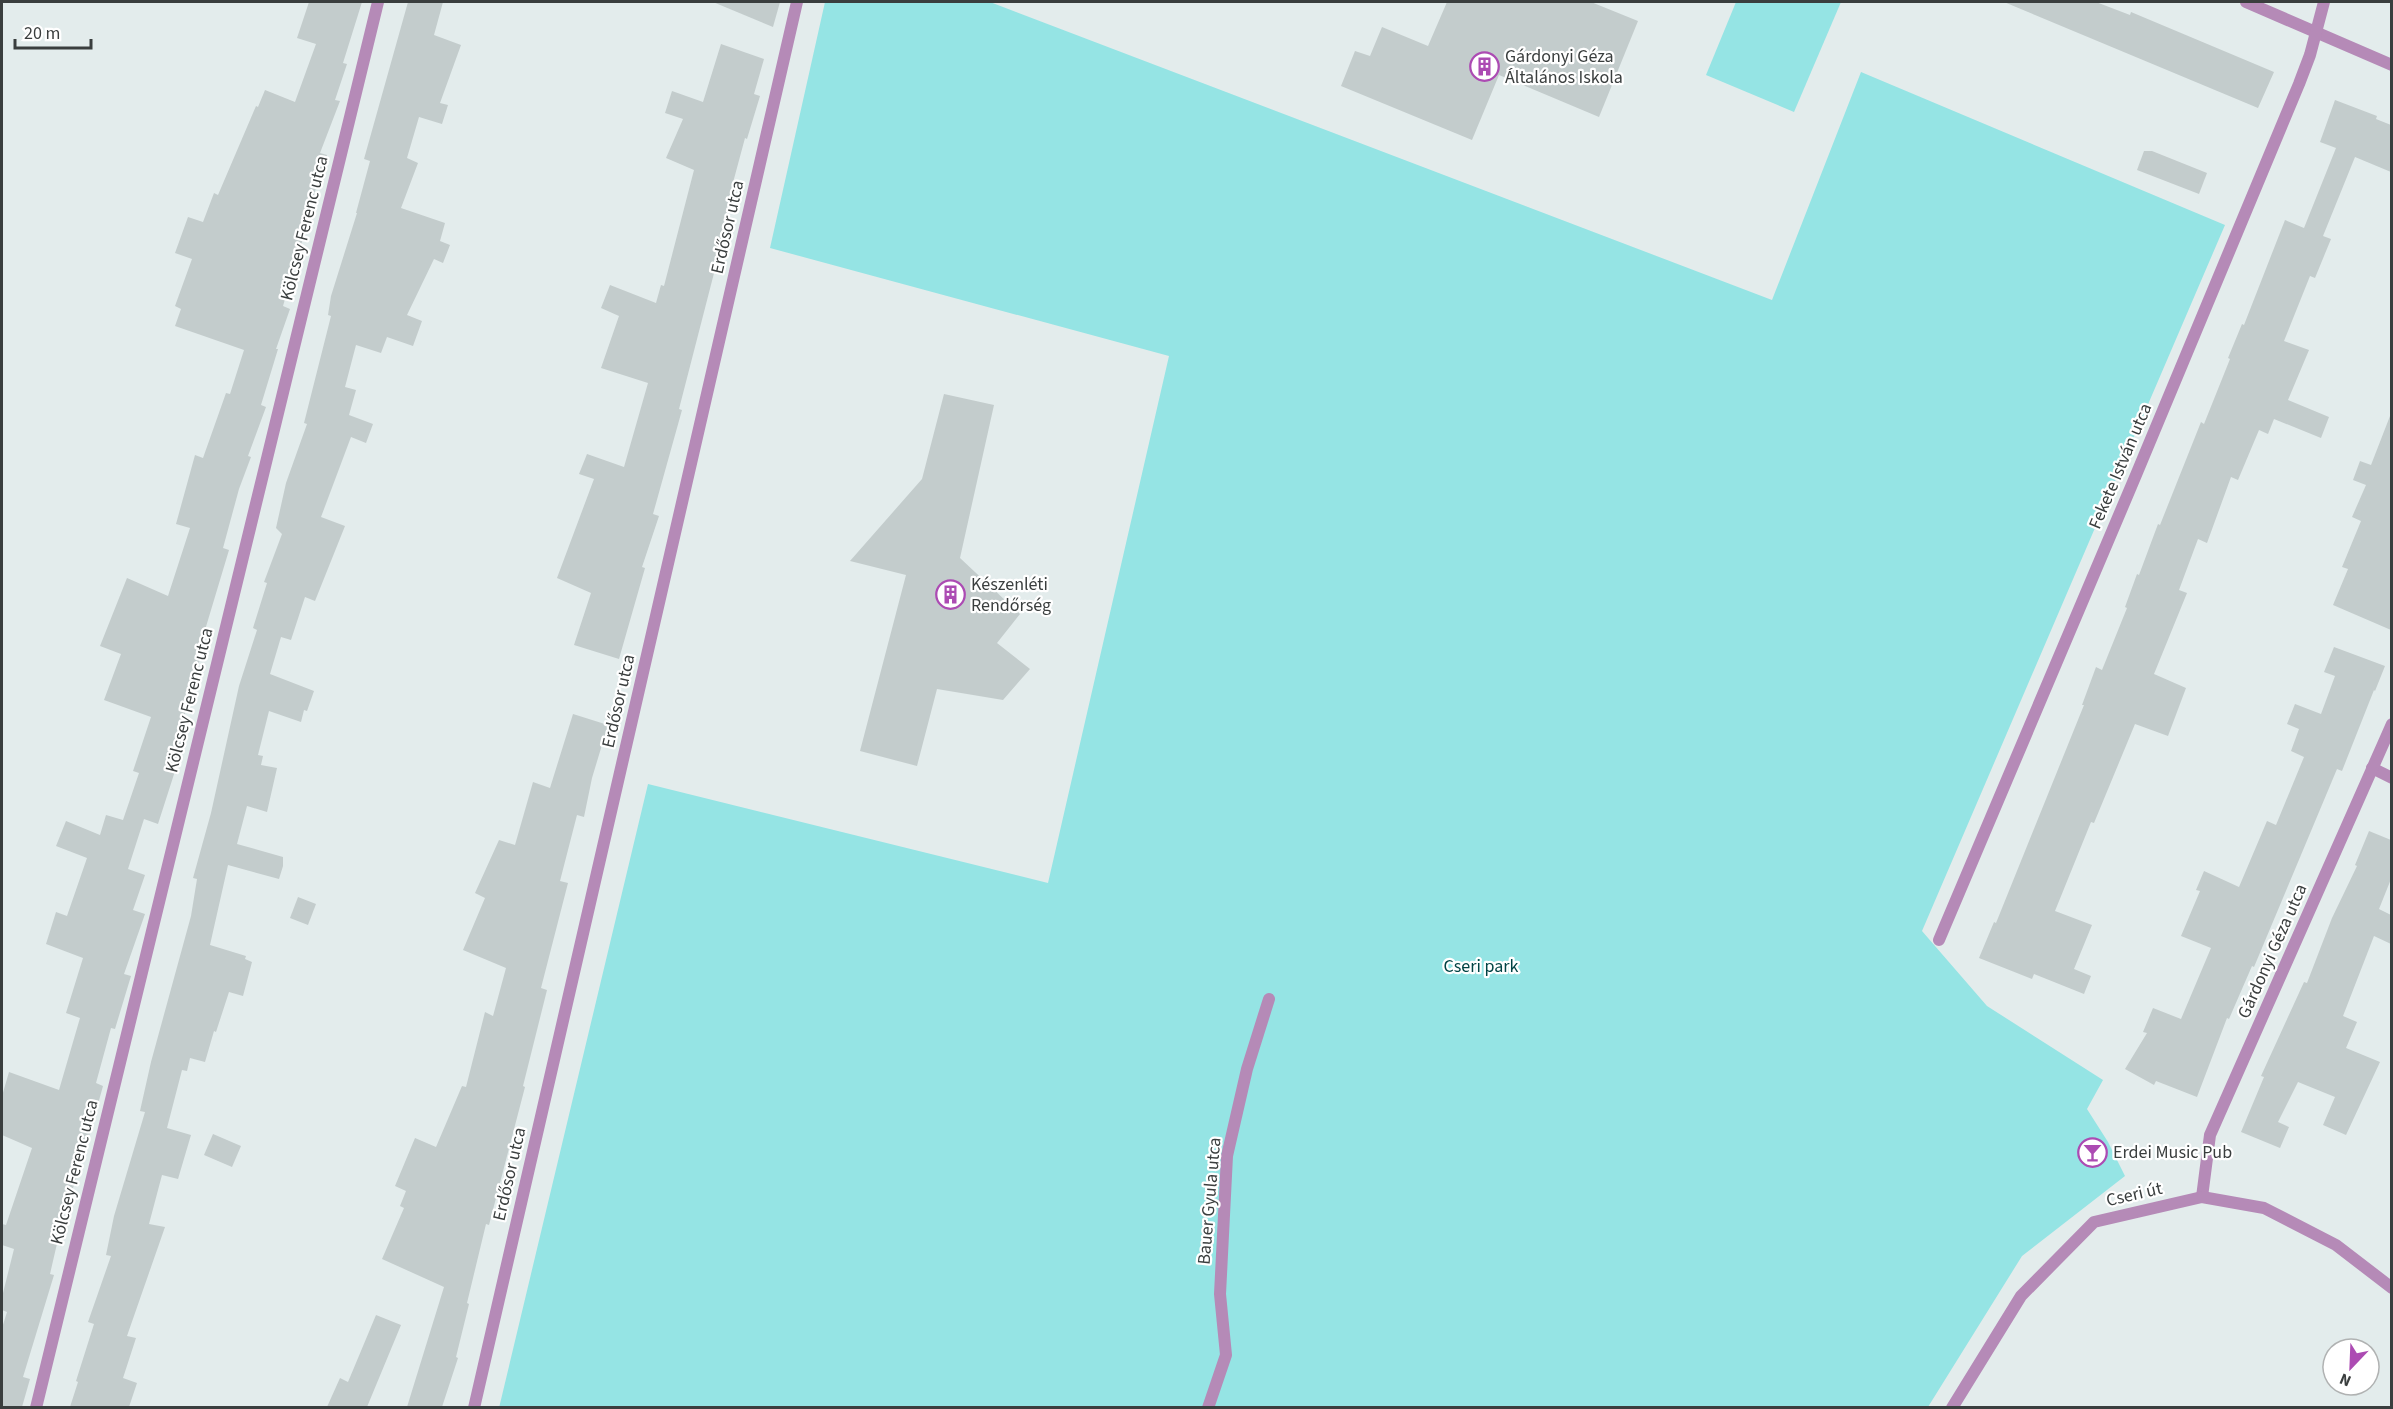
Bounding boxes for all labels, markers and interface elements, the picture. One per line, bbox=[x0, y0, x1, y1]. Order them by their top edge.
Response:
scale bar bbox=[15, 12, 92, 50]
text: 20 m bbox=[24, 21, 60, 46]
place label: Gárdonyi Géza Általános Iskola bbox=[1505, 44, 1623, 90]
building icon: Gárdonyi Géza Általános Iskola bbox=[1468, 50, 1500, 82]
street label: Kölcsey Ferenc utca bbox=[274, 153, 335, 303]
street label: Erdősor utca bbox=[705, 178, 750, 276]
street label: Fekete István utca bbox=[2083, 399, 2158, 533]
place label: Készenléti Rendőrség bbox=[971, 572, 1051, 618]
building icon: Készenléti Rendőrség bbox=[934, 578, 966, 610]
street label: Kölcsey Ferenc utca bbox=[159, 625, 220, 775]
street label: Erdősor utca bbox=[596, 652, 641, 750]
street label: Gárdonyi Géza utca bbox=[2232, 880, 2313, 1022]
park label: Cseri park bbox=[1444, 954, 1519, 979]
street label: Kölcsey Ferenc utca bbox=[44, 1097, 105, 1247]
street label: Erdősor utca bbox=[487, 1125, 532, 1223]
street label: Bauer Gyula utca bbox=[1191, 1136, 1228, 1266]
bar icon: Erdei Music Pub bbox=[2076, 1136, 2108, 1168]
place label: Erdei Music Pub bbox=[2113, 1140, 2232, 1165]
street label: Cseri út bbox=[2104, 1176, 2165, 1213]
north arrow bbox=[2321, 1337, 2381, 1397]
text: N bbox=[2336, 1368, 2355, 1392]

